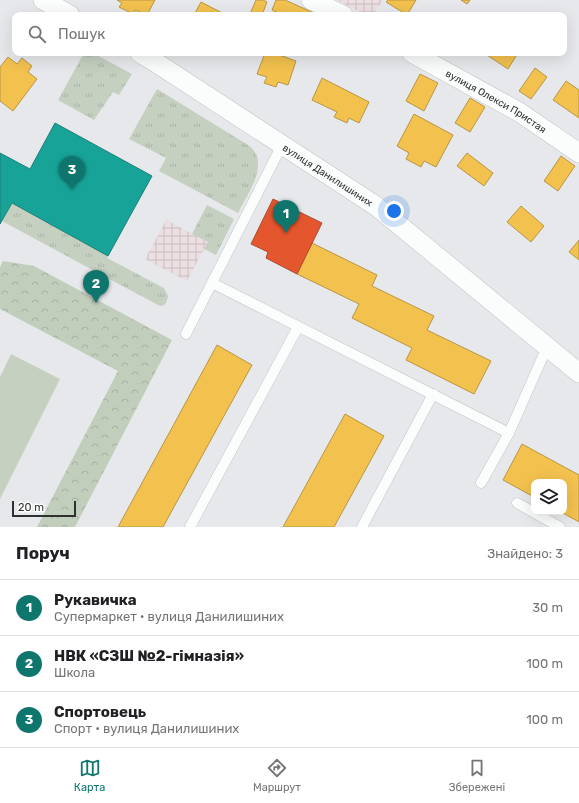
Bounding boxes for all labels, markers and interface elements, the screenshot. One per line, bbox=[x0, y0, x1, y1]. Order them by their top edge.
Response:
search box bbox=[12, 12, 567, 56]
icon: search bbox=[26, 23, 48, 45]
text: Пошук bbox=[58, 25, 105, 43]
street label: вулиця Олекси Пристая bbox=[443, 68, 548, 136]
street label: вулиця Данилишиних bbox=[280, 142, 375, 210]
pin: 3 bbox=[59, 156, 85, 189]
pin: 1 bbox=[273, 200, 299, 233]
your location bbox=[384, 201, 404, 221]
pin: 2 bbox=[83, 270, 109, 303]
map controls bbox=[531, 479, 567, 515]
button: layers bbox=[531, 479, 567, 515]
scale bar bbox=[12, 499, 76, 518]
text: 20 m bbox=[18, 501, 44, 514]
text: Поруч bbox=[16, 543, 70, 563]
text: Знайдено: 3 bbox=[487, 546, 563, 561]
text: Рукавичка bbox=[54, 591, 137, 609]
text: 1 bbox=[26, 600, 32, 615]
text: 30 m bbox=[532, 600, 563, 615]
text: Супермаркет · вулиця Данилишиних bbox=[54, 609, 284, 624]
text: НВК «СЗШ №2-гімназія» bbox=[54, 647, 244, 665]
text: 2 bbox=[25, 656, 33, 671]
text: 100 m bbox=[526, 656, 563, 671]
text: Школа bbox=[54, 665, 95, 680]
text: Спортовець bbox=[54, 703, 146, 721]
text: 3 bbox=[25, 712, 33, 727]
text: 100 m bbox=[526, 712, 563, 727]
text: Спорт · вулиця Данилишиних bbox=[54, 721, 239, 736]
tab: Карта bbox=[74, 757, 105, 794]
tab: Маршрут bbox=[253, 757, 301, 794]
tab: Збережені bbox=[449, 757, 505, 794]

